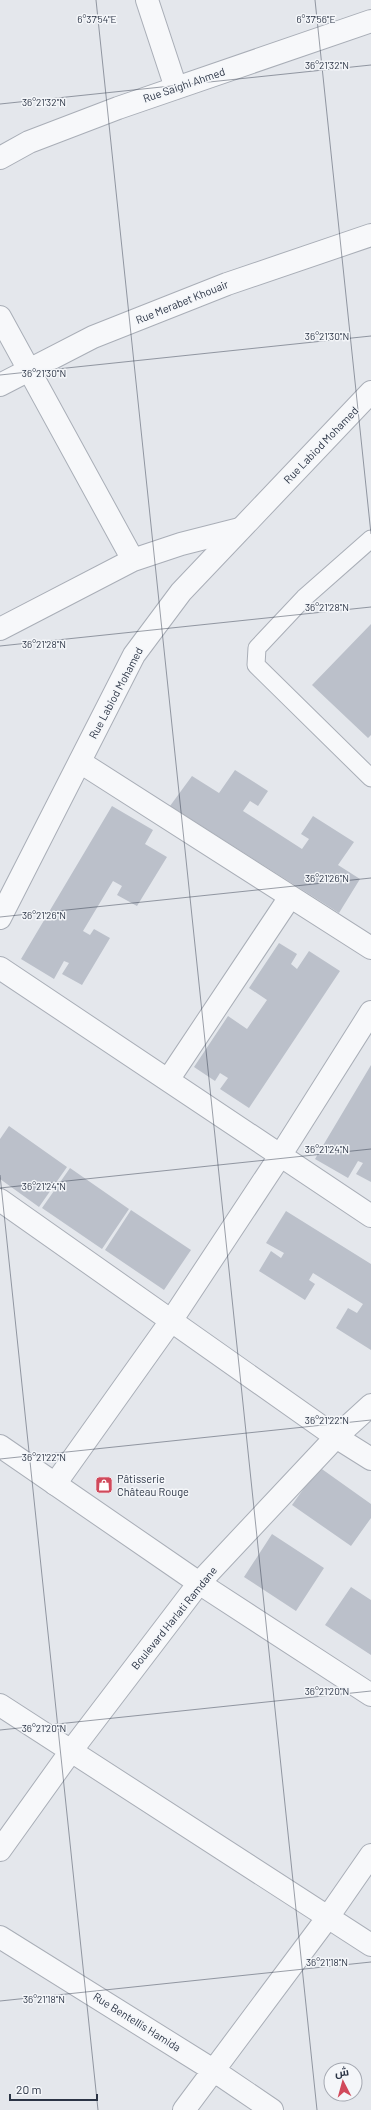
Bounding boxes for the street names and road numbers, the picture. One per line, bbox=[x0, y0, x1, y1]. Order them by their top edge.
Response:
street label: Rue Saighi Ahmed bbox=[141, 64, 227, 105]
street label: Rue Merabet Khouair bbox=[134, 277, 230, 326]
street label: Rue Labiod Mohamed bbox=[281, 403, 361, 486]
street label: Rue Labiod Mohamed bbox=[86, 645, 145, 741]
street label: Boulevard Harlati Ramdane bbox=[128, 1564, 219, 1672]
street label: Rue Bentellis Hamida bbox=[91, 1989, 183, 2054]

